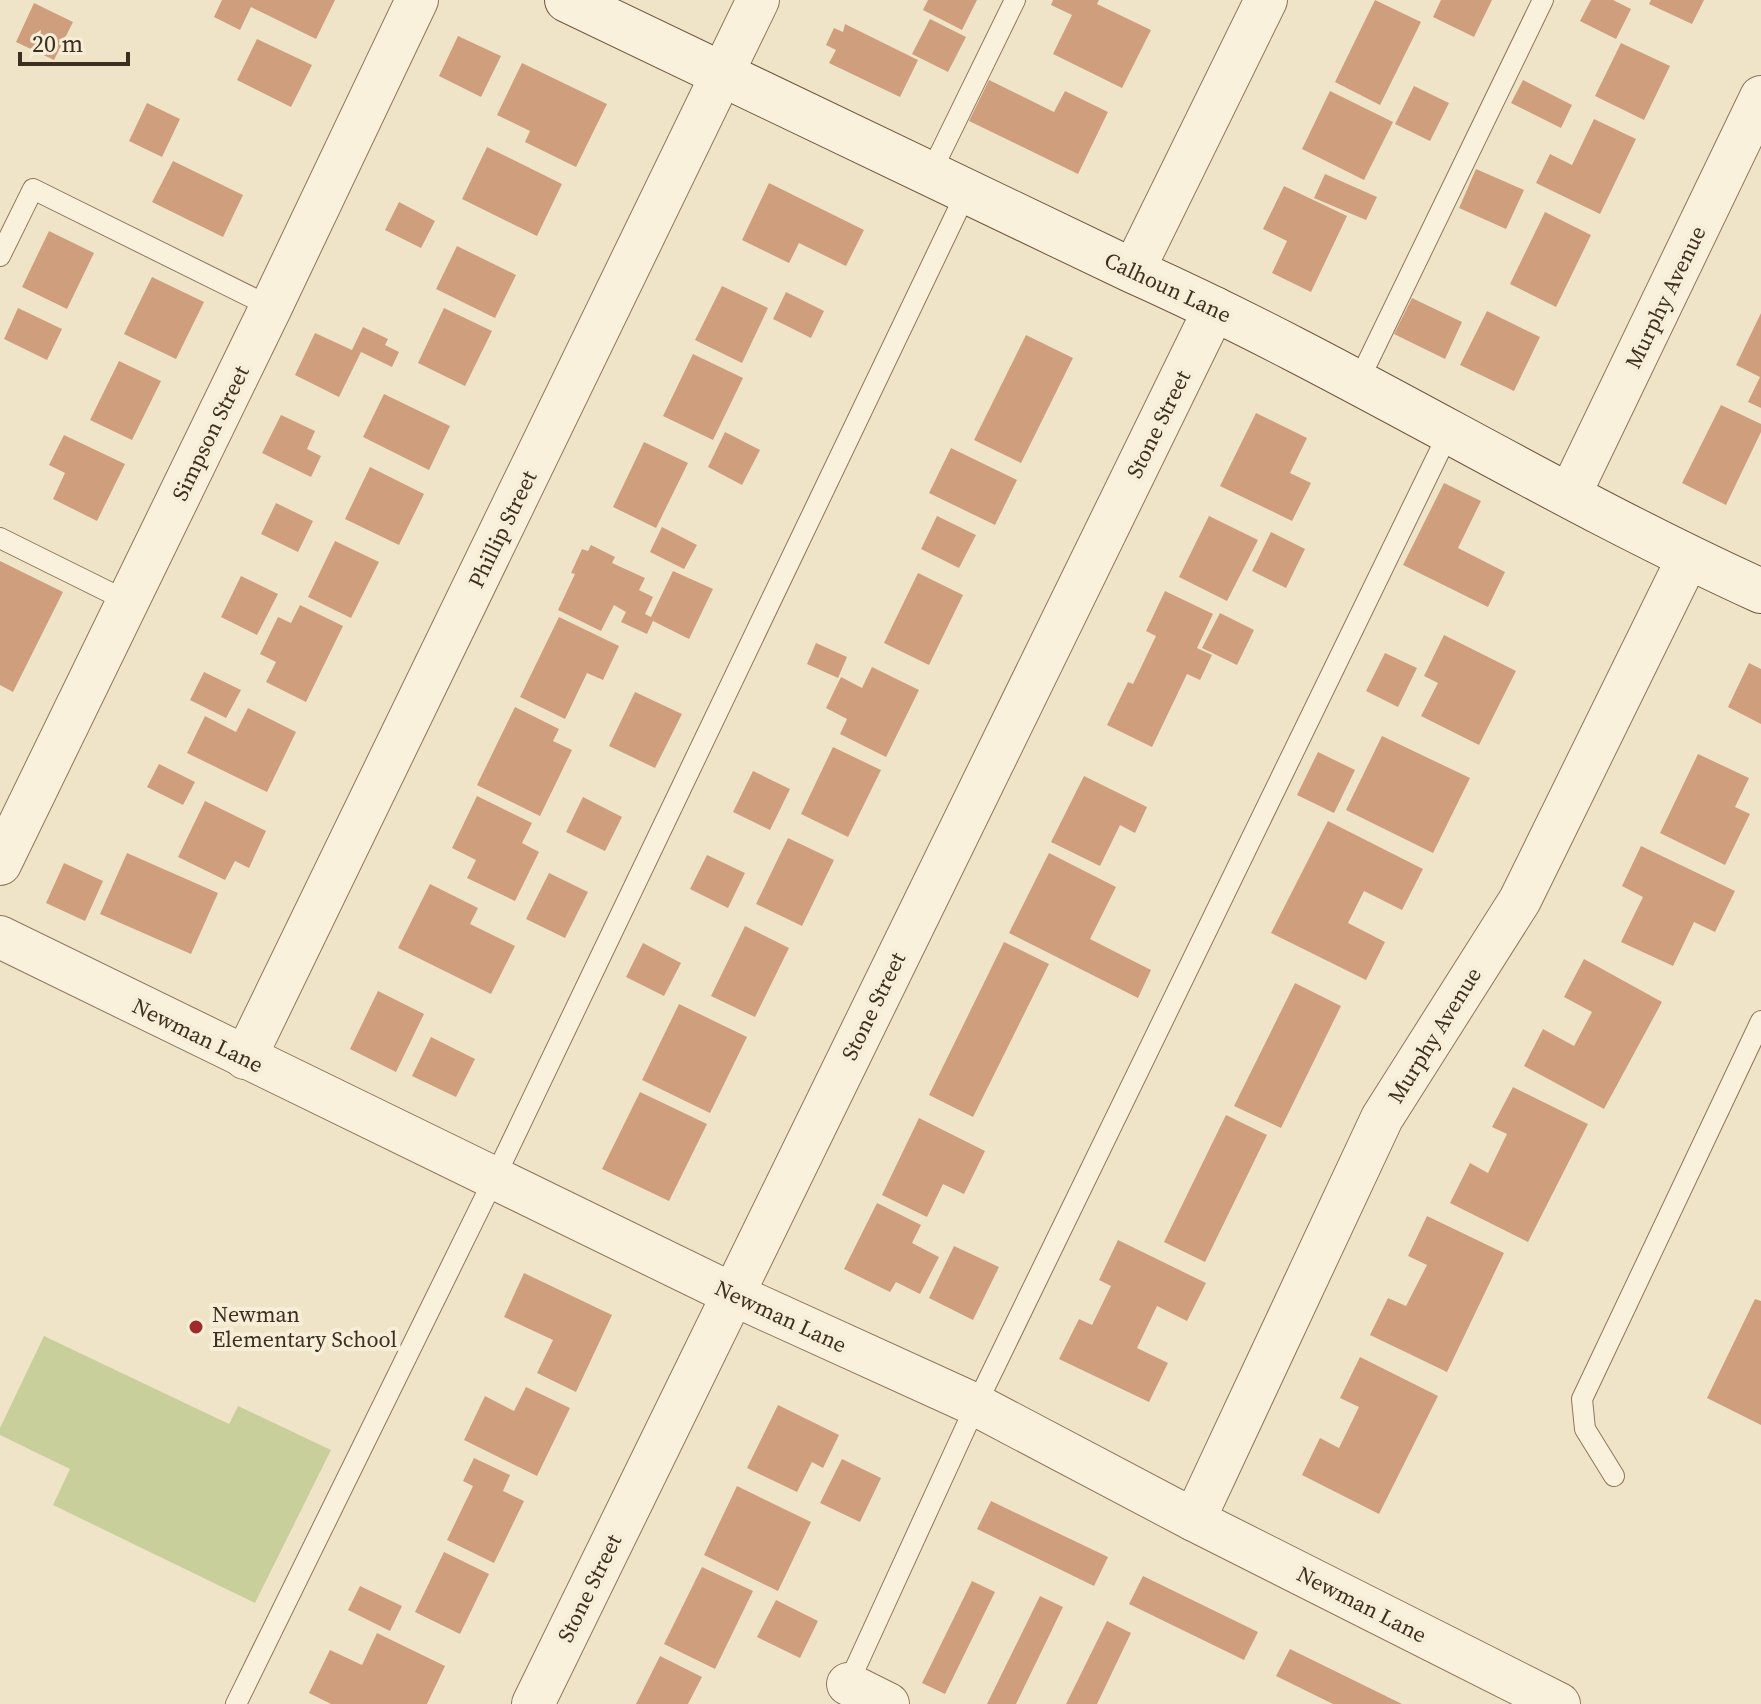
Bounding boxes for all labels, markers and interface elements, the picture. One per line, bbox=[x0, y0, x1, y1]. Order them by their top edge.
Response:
scale bar bbox=[20, 16, 128, 66]
text: 20 m bbox=[32, 27, 83, 60]
street label: Murphy Avenue bbox=[1617, 221, 1713, 373]
street label: Calhoun Lane bbox=[1100, 245, 1236, 329]
street label: Simpson Street bbox=[164, 360, 256, 506]
street label: Stone Street bbox=[1119, 364, 1197, 483]
street label: Phillip Street bbox=[461, 465, 544, 593]
street label: Stone Street bbox=[834, 946, 912, 1065]
street label: Murphy Avenue bbox=[1380, 961, 1488, 1109]
street label: Newman Lane bbox=[128, 990, 268, 1080]
street label: Newman Lane bbox=[710, 1272, 852, 1360]
place label: Newman Elementary School bbox=[212, 1299, 397, 1354]
marker: Newman Elementary School bbox=[187, 1318, 205, 1336]
street label: Stone Street bbox=[550, 1528, 628, 1647]
street label: Newman Lane bbox=[1292, 1558, 1432, 1650]

